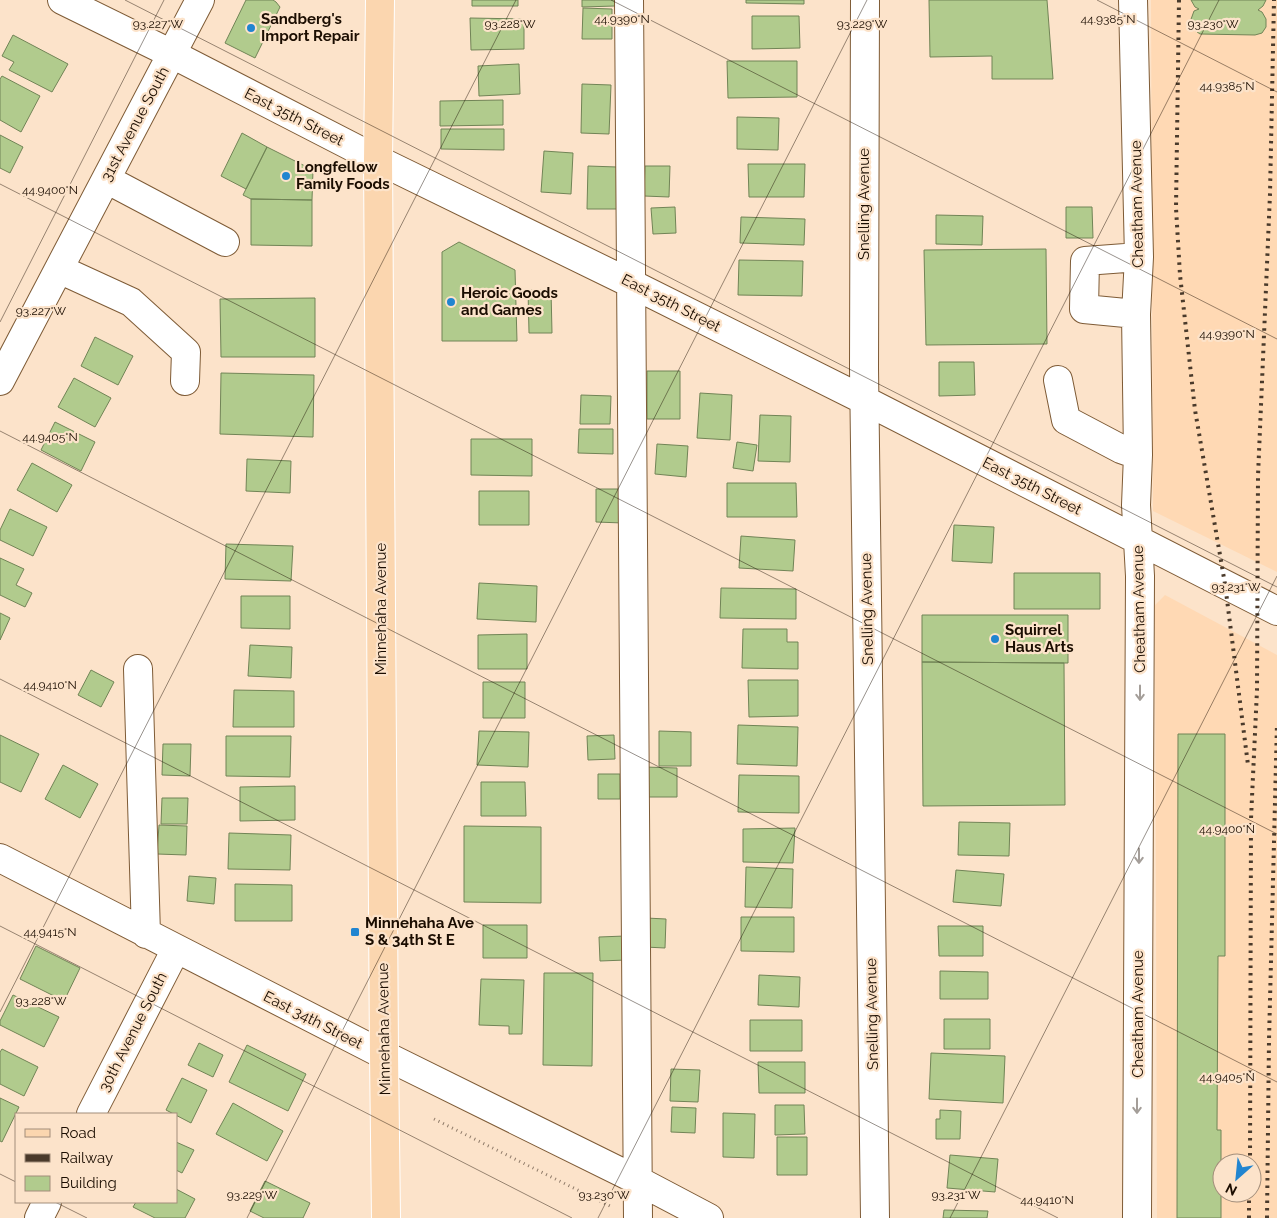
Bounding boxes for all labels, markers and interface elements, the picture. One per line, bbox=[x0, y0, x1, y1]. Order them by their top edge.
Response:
place label: Sandberg's Import Repair bbox=[261, 10, 360, 45]
text: 44.9390°N bbox=[594, 12, 650, 26]
text: 44.9385°N bbox=[1081, 12, 1135, 26]
text: 93.227°W bbox=[133, 17, 184, 31]
text: 93.228°W bbox=[484, 17, 536, 31]
text: 93.229°W bbox=[837, 17, 888, 31]
text: 93.230°W bbox=[1187, 17, 1239, 31]
marker: Sandberg's Import Repair bbox=[245, 22, 257, 34]
street label: 31st Avenue South bbox=[97, 64, 173, 184]
text: 44.9385°N bbox=[1200, 79, 1254, 93]
street label: East 35th Street bbox=[241, 84, 347, 150]
street label: Cheatham Avenue bbox=[1127, 140, 1147, 268]
street label: Snelling Avenue bbox=[855, 148, 873, 260]
place label: Longfellow Family Foods bbox=[296, 158, 390, 193]
marker: Longfellow Family Foods bbox=[280, 170, 292, 182]
text: 44.9400°N bbox=[22, 183, 78, 197]
street label: East 35th Street bbox=[618, 270, 724, 336]
place label: Heroic Goods and Games bbox=[461, 284, 558, 319]
marker: Heroic Goods and Games bbox=[445, 296, 457, 308]
text: 93.227°W bbox=[16, 304, 67, 318]
text: 44.9390°N bbox=[1199, 327, 1255, 341]
text: 44.9405°N bbox=[22, 430, 78, 444]
street label: East 35th Street bbox=[979, 453, 1085, 519]
street label: Minnehaha Avenue bbox=[372, 543, 390, 675]
street label: Cheatham Avenue bbox=[1129, 545, 1149, 673]
street label: Snelling Avenue bbox=[857, 553, 877, 665]
text: 93.231°W bbox=[1212, 580, 1261, 594]
place label: Squirrel Haus Arts bbox=[1005, 621, 1074, 656]
marker: Squirrel Haus Arts bbox=[989, 633, 1001, 645]
text: 44.9410°N bbox=[23, 678, 77, 692]
one-way arrow bbox=[1135, 684, 1145, 701]
text: 44.9400°N bbox=[1199, 822, 1255, 836]
one-way arrow bbox=[1134, 847, 1144, 863]
place label: Minnehaha Ave S & 34th St E bbox=[365, 914, 474, 949]
text: 44.9415°N bbox=[23, 925, 77, 939]
marker: Minnehaha Ave S & 34th St E bbox=[349, 926, 361, 938]
street label: Cheatham Avenue bbox=[1129, 950, 1147, 1078]
street label: Snelling Avenue bbox=[862, 958, 882, 1070]
street label: Minnehaha Avenue bbox=[374, 962, 394, 1095]
street label: 30th Avenue South bbox=[95, 969, 171, 1095]
street label: East 34th Street bbox=[260, 987, 366, 1053]
text: 93.228°W bbox=[15, 994, 67, 1008]
text: 44.9405°N bbox=[1199, 1070, 1255, 1084]
one-way arrow bbox=[1132, 1097, 1142, 1113]
legend bbox=[15, 1113, 178, 1203]
text: Road bbox=[60, 1124, 96, 1142]
text: Railway bbox=[60, 1149, 113, 1167]
north arrow bbox=[1212, 1153, 1262, 1203]
text: Building bbox=[60, 1174, 117, 1192]
text: N bbox=[1223, 1180, 1239, 1199]
text: 93.229°W bbox=[227, 1188, 278, 1202]
text: 93.230°W bbox=[578, 1188, 630, 1202]
text: 93.231°W bbox=[932, 1188, 981, 1202]
text: 44.9410°N bbox=[1020, 1193, 1074, 1207]

